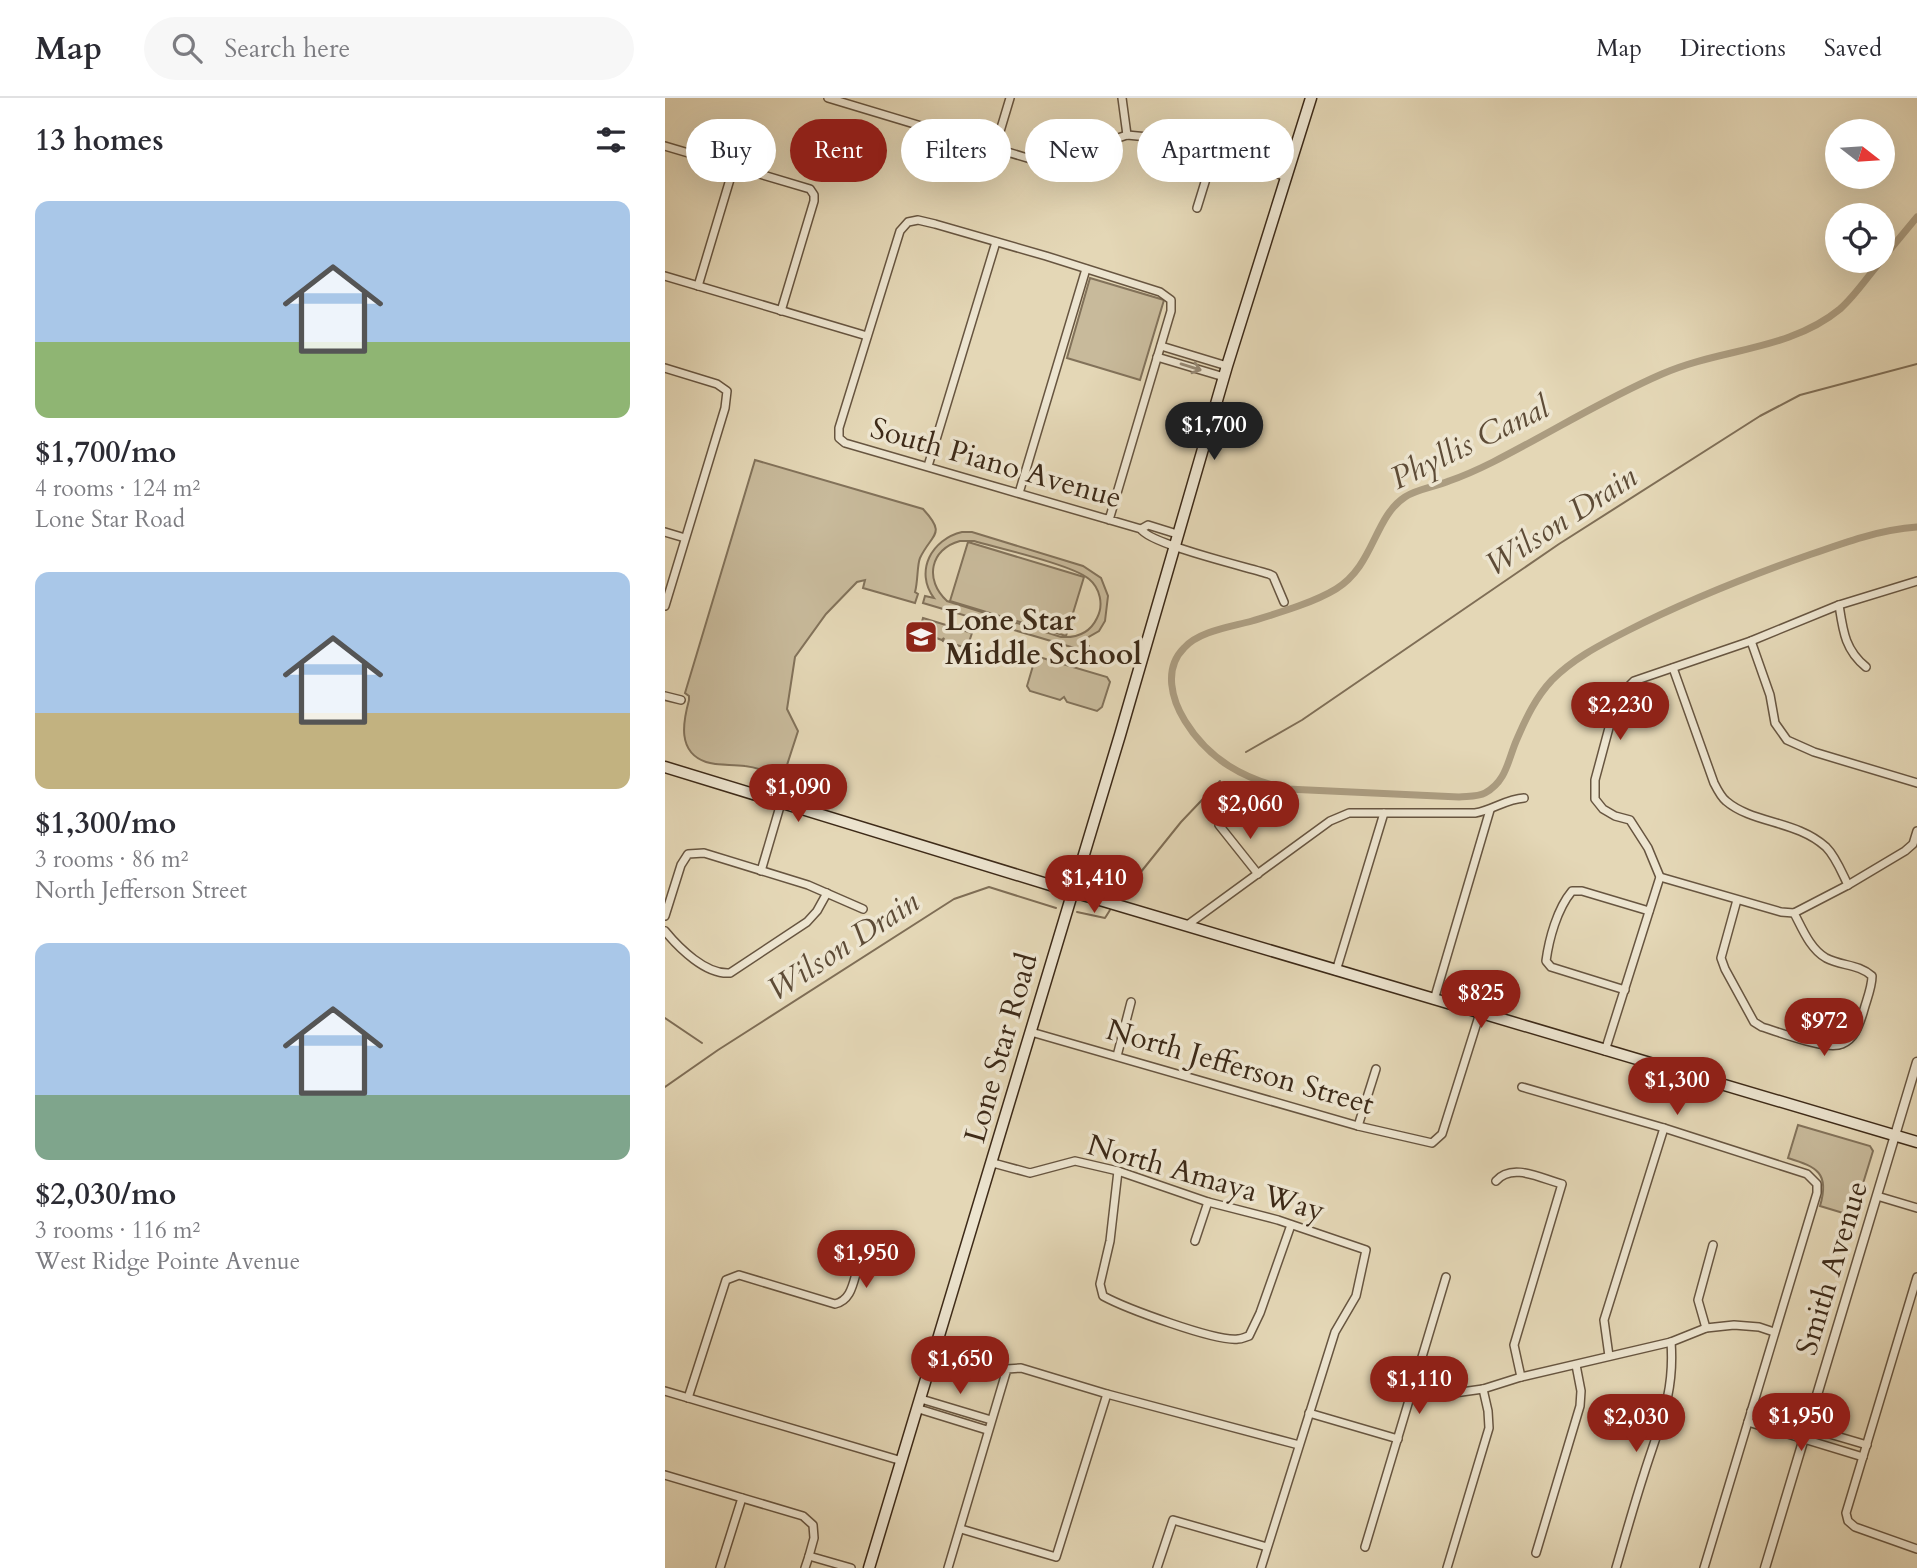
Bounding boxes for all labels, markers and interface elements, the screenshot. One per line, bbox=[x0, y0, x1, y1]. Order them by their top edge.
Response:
search box bbox=[144, 17, 634, 80]
text: Map bbox=[35, 26, 102, 71]
icon: search bbox=[168, 29, 206, 67]
text: Search here bbox=[224, 31, 350, 66]
text: Map bbox=[1596, 32, 1642, 65]
text: Directions bbox=[1680, 32, 1786, 65]
text: Saved bbox=[1824, 32, 1882, 65]
chip: Buy bbox=[686, 119, 776, 182]
chip: Rent bbox=[790, 119, 887, 182]
chip: Filters bbox=[901, 119, 1011, 182]
chip: New bbox=[1025, 119, 1123, 182]
chip: Apartment bbox=[1137, 119, 1294, 182]
north arrow bbox=[1825, 119, 1895, 189]
map controls bbox=[1825, 119, 1895, 273]
text: 13 homes bbox=[35, 120, 164, 161]
icon: filters bbox=[592, 121, 630, 159]
button: locate bbox=[1825, 203, 1895, 273]
icon: home bbox=[270, 246, 396, 372]
one-way arrow bbox=[1179, 362, 1201, 375]
water label: Phyllis Canal bbox=[1383, 385, 1558, 500]
pin: $1,700 bbox=[1157, 402, 1271, 462]
street label: South Piano Avenue bbox=[866, 408, 1126, 518]
text: $1,700 bbox=[1181, 409, 1247, 440]
text: $1,700/mo bbox=[35, 432, 176, 473]
water label: Wilson Drain bbox=[1476, 455, 1646, 587]
text: 4 rooms · 124 m² bbox=[35, 473, 200, 504]
text: Lone Star Road bbox=[35, 504, 185, 535]
place label: Lone Star Middle School bbox=[945, 600, 1142, 675]
icon: home bbox=[270, 617, 396, 743]
school or university icon: Lone Star Middle School bbox=[902, 618, 940, 656]
pin: $2,230 bbox=[1563, 682, 1677, 742]
text: $2,230 bbox=[1587, 689, 1653, 720]
pin: $1,090 bbox=[741, 764, 855, 824]
text: $1,090 bbox=[765, 771, 831, 802]
pin: $2,060 bbox=[1193, 782, 1307, 841]
text: $2,060 bbox=[1217, 788, 1283, 819]
text: $1,300/mo bbox=[35, 803, 176, 844]
text: 3 rooms · 86 m² bbox=[35, 844, 188, 875]
pin: $1,410 bbox=[1037, 856, 1151, 915]
text: $1,410 bbox=[1061, 862, 1127, 893]
text: North Jefferson Street bbox=[35, 875, 247, 906]
water label: Wilson Drain bbox=[758, 880, 928, 1012]
street label: Lone Star Road bbox=[954, 948, 1048, 1148]
pin: $825 bbox=[1440, 970, 1522, 1030]
text: $825 bbox=[1457, 977, 1505, 1008]
icon: home bbox=[270, 988, 396, 1114]
pin: $972 bbox=[1783, 998, 1865, 1058]
text: $972 bbox=[1800, 1005, 1848, 1036]
street label: North Jefferson Street bbox=[1101, 1009, 1379, 1125]
pin: $1,300 bbox=[1620, 1058, 1734, 1117]
text: $1,300 bbox=[1644, 1064, 1710, 1095]
street label: North Amaya Way bbox=[1082, 1124, 1330, 1232]
text: $2,030/mo bbox=[35, 1174, 176, 1215]
street label: Smith Avenue bbox=[1786, 1176, 1878, 1360]
text: 3 rooms · 116 m² bbox=[35, 1215, 200, 1246]
pin: $1,950 bbox=[809, 1230, 923, 1290]
text: $1,950 bbox=[833, 1237, 899, 1268]
text: West Ridge Pointe Avenue bbox=[35, 1246, 300, 1277]
pin: $1,650 bbox=[903, 1336, 1017, 1396]
text: $1,650 bbox=[927, 1343, 993, 1374]
pin: $1,110 bbox=[1362, 1356, 1476, 1416]
text: $1,110 bbox=[1386, 1363, 1452, 1394]
pin: $2,030 bbox=[1579, 1394, 1693, 1454]
pin: $1,950 bbox=[1744, 1394, 1858, 1453]
text: $1,950 bbox=[1768, 1400, 1834, 1431]
text: $2,030 bbox=[1603, 1401, 1669, 1432]

